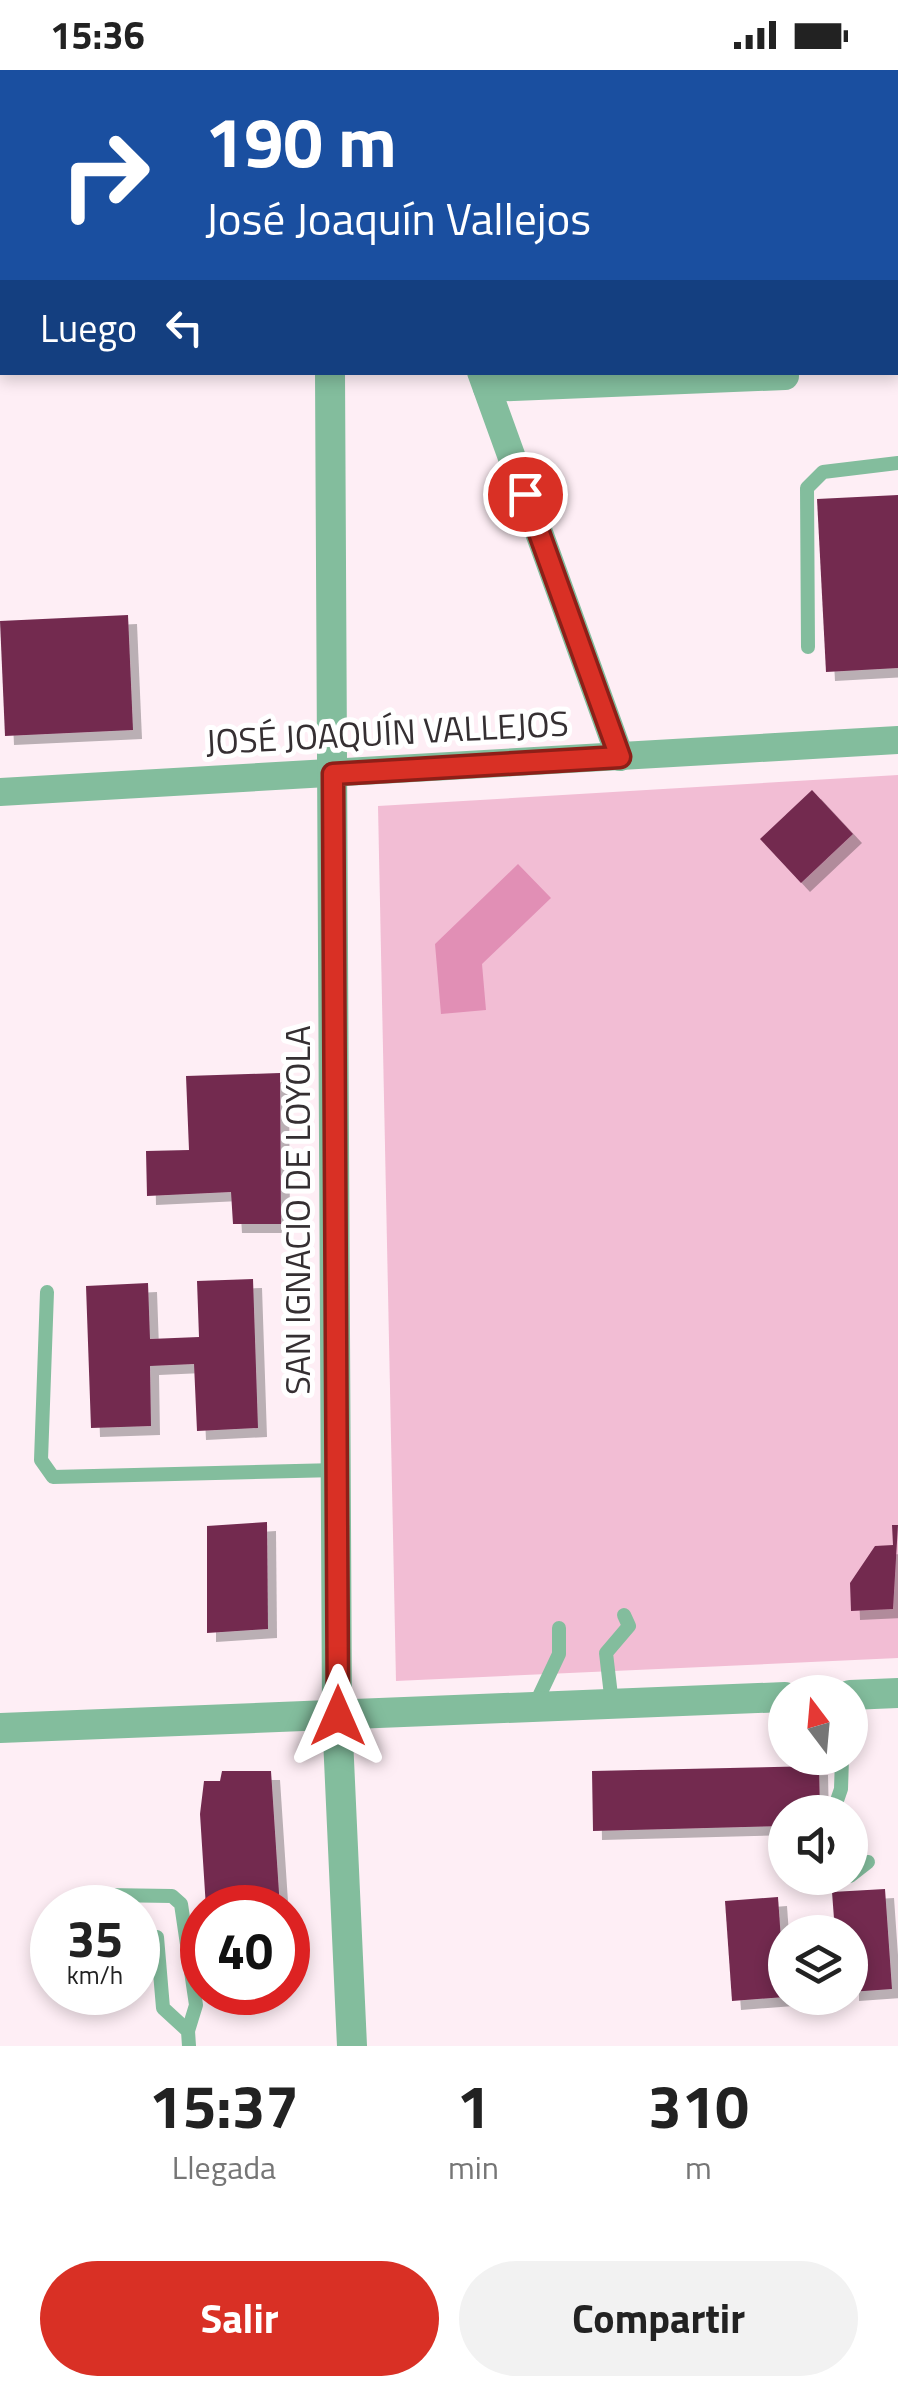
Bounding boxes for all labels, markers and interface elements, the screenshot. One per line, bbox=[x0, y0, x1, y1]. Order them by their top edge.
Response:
text: 15:36 bbox=[50, 6, 145, 64]
text: 190 m bbox=[205, 88, 397, 194]
icon: right bbox=[40, 110, 170, 240]
text: José Joaquín Vallejos bbox=[205, 184, 591, 252]
text: Luego bbox=[40, 299, 137, 357]
icon: left bbox=[157, 300, 212, 355]
pin bbox=[483, 452, 568, 537]
icon: arrive bbox=[498, 467, 553, 522]
street label: JOSÉ JOAQUÍN VALLEJOS bbox=[204, 696, 570, 768]
street label: SAN IGNACIO DE LOYOLA bbox=[270, 1025, 324, 1395]
position arrow bbox=[286, 1664, 390, 1768]
north arrow bbox=[768, 1675, 868, 1775]
map controls bbox=[768, 1675, 868, 2015]
button: sound bbox=[768, 1795, 868, 1895]
speed limit sign: 40 bbox=[180, 1885, 310, 2015]
text: 35 bbox=[67, 1900, 123, 1976]
button: layers bbox=[768, 1915, 868, 2015]
text: km/h bbox=[67, 1956, 123, 1994]
text: 15:37 bbox=[149, 2060, 299, 2151]
text: 1 bbox=[457, 2060, 490, 2151]
text: 310 bbox=[648, 2060, 749, 2151]
text: Llegada bbox=[172, 2143, 276, 2191]
text: min bbox=[448, 2143, 499, 2191]
text: m bbox=[685, 2143, 712, 2191]
button: Salir bbox=[40, 2261, 439, 2376]
button: Compartir bbox=[459, 2261, 858, 2376]

